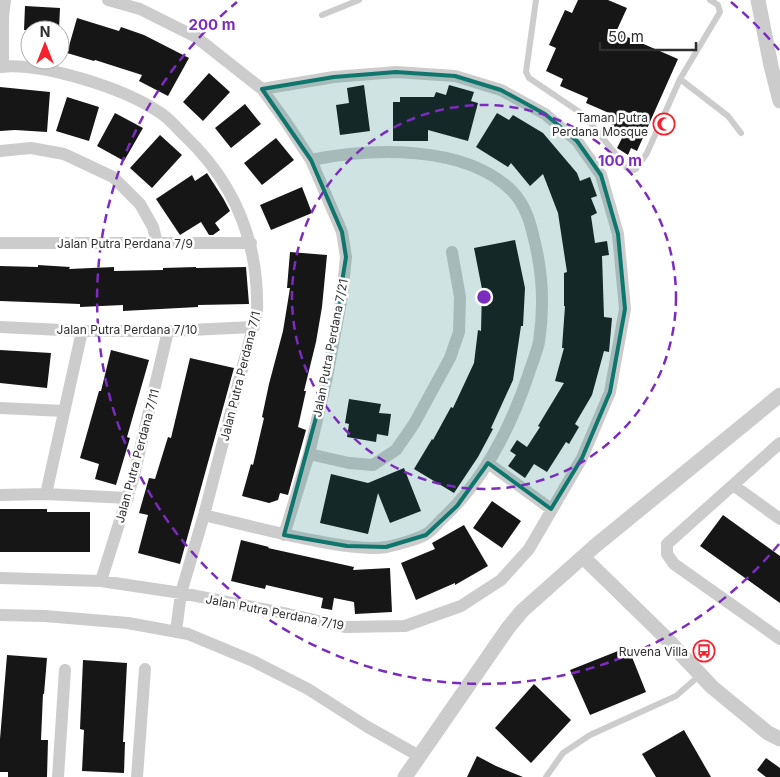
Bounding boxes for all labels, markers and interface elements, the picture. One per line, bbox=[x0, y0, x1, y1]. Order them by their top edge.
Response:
text: 200 m bbox=[189, 15, 235, 34]
north arrow bbox=[20, 20, 70, 70]
scale bar bbox=[600, 20, 696, 52]
text: N bbox=[40, 23, 50, 40]
text: 50 m bbox=[608, 27, 644, 46]
place label: Taman Putra Perdana Mosque bbox=[552, 110, 648, 139]
mosque icon: Taman Putra Perdana Mosque bbox=[652, 112, 676, 136]
text: 100 m bbox=[598, 151, 642, 170]
street label: Jalan Putra Perdana 7/9 bbox=[57, 236, 193, 251]
street label: Jalan Putra Perdana 7/21 bbox=[309, 278, 351, 418]
centre of rings bbox=[475, 288, 493, 306]
street label: Jalan Putra Perdana 7/1 bbox=[217, 310, 263, 442]
street label: Jalan Putra Perdana 7/10 bbox=[57, 322, 197, 337]
street label: Jalan Putra Perdana 7/11 bbox=[112, 387, 162, 525]
street label: Jalan Putra Perdana 7/19 bbox=[205, 591, 345, 633]
bus stop icon: Ruvena Villa bbox=[692, 639, 716, 663]
place label: Ruvena Villa bbox=[619, 644, 688, 659]

